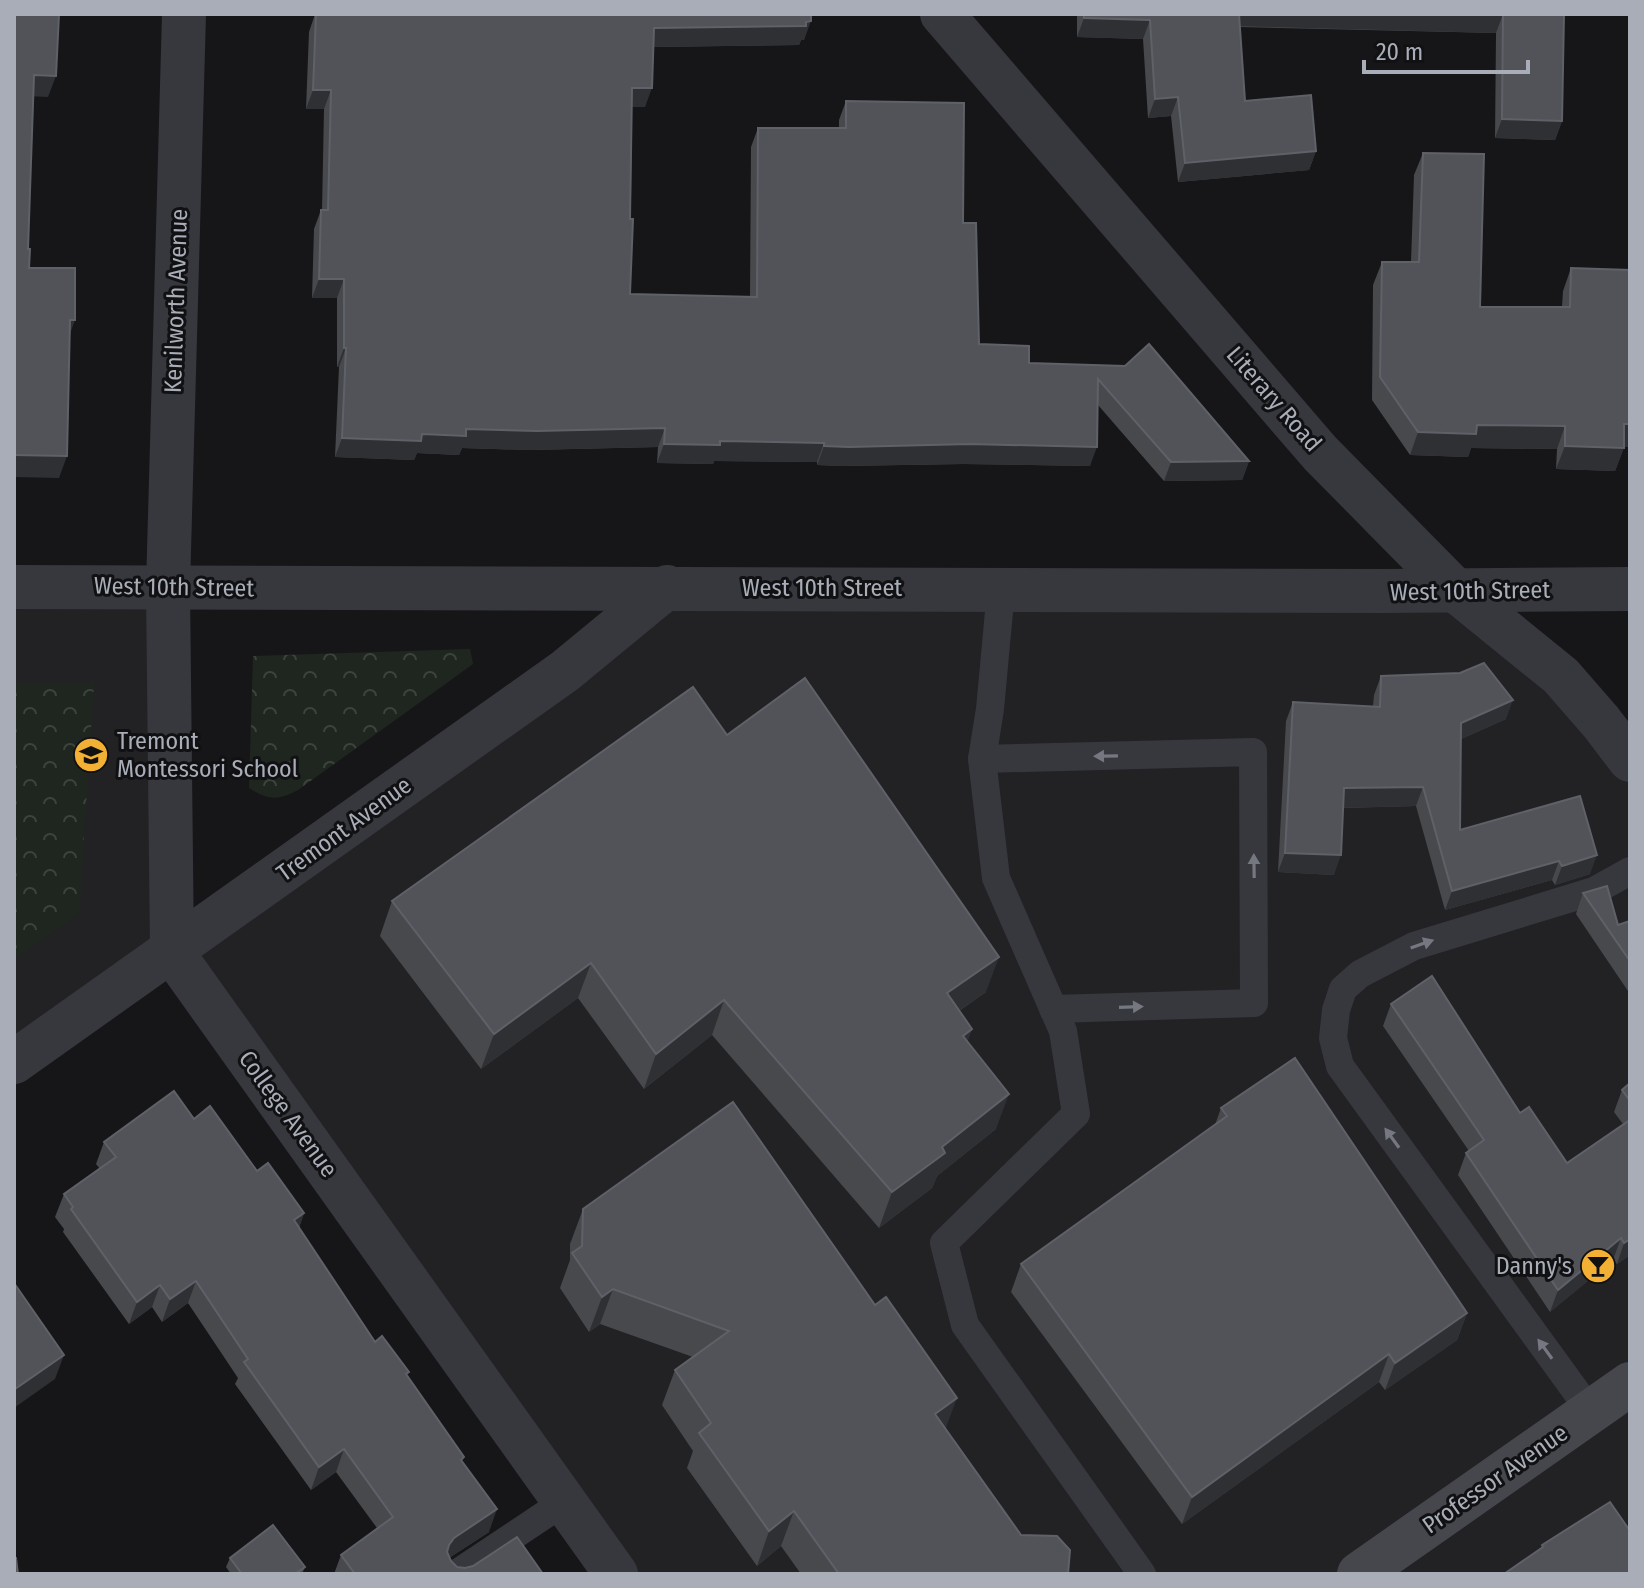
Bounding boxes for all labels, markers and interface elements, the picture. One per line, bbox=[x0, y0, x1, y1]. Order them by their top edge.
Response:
scale bar bbox=[1364, 24, 1528, 74]
text: 20 m bbox=[1376, 38, 1423, 66]
street label: Kenilworth Avenue bbox=[159, 208, 193, 394]
street label: Literary Road bbox=[1221, 341, 1327, 457]
street label: West 10th Street bbox=[94, 572, 255, 602]
street label: West 10th Street bbox=[742, 574, 902, 602]
street label: West 10th Street bbox=[1390, 576, 1551, 606]
place label: Tremont Montessori School bbox=[117, 727, 298, 783]
school or university icon: Tremont Montessori School bbox=[72, 736, 110, 774]
one-way arrow bbox=[1093, 750, 1118, 763]
street label: Tremont Avenue bbox=[271, 771, 417, 887]
one-way arrow bbox=[1248, 853, 1260, 878]
one-way arrow bbox=[1410, 938, 1434, 950]
one-way arrow bbox=[1119, 1000, 1144, 1013]
street label: College Avenue bbox=[233, 1045, 343, 1183]
one-way arrow bbox=[1385, 1128, 1401, 1149]
bar icon: Danny's bbox=[1579, 1247, 1617, 1285]
place label: Danny's bbox=[1496, 1252, 1572, 1280]
one-way arrow bbox=[1537, 1339, 1553, 1359]
street label: Professor Avenue bbox=[1417, 1419, 1573, 1539]

